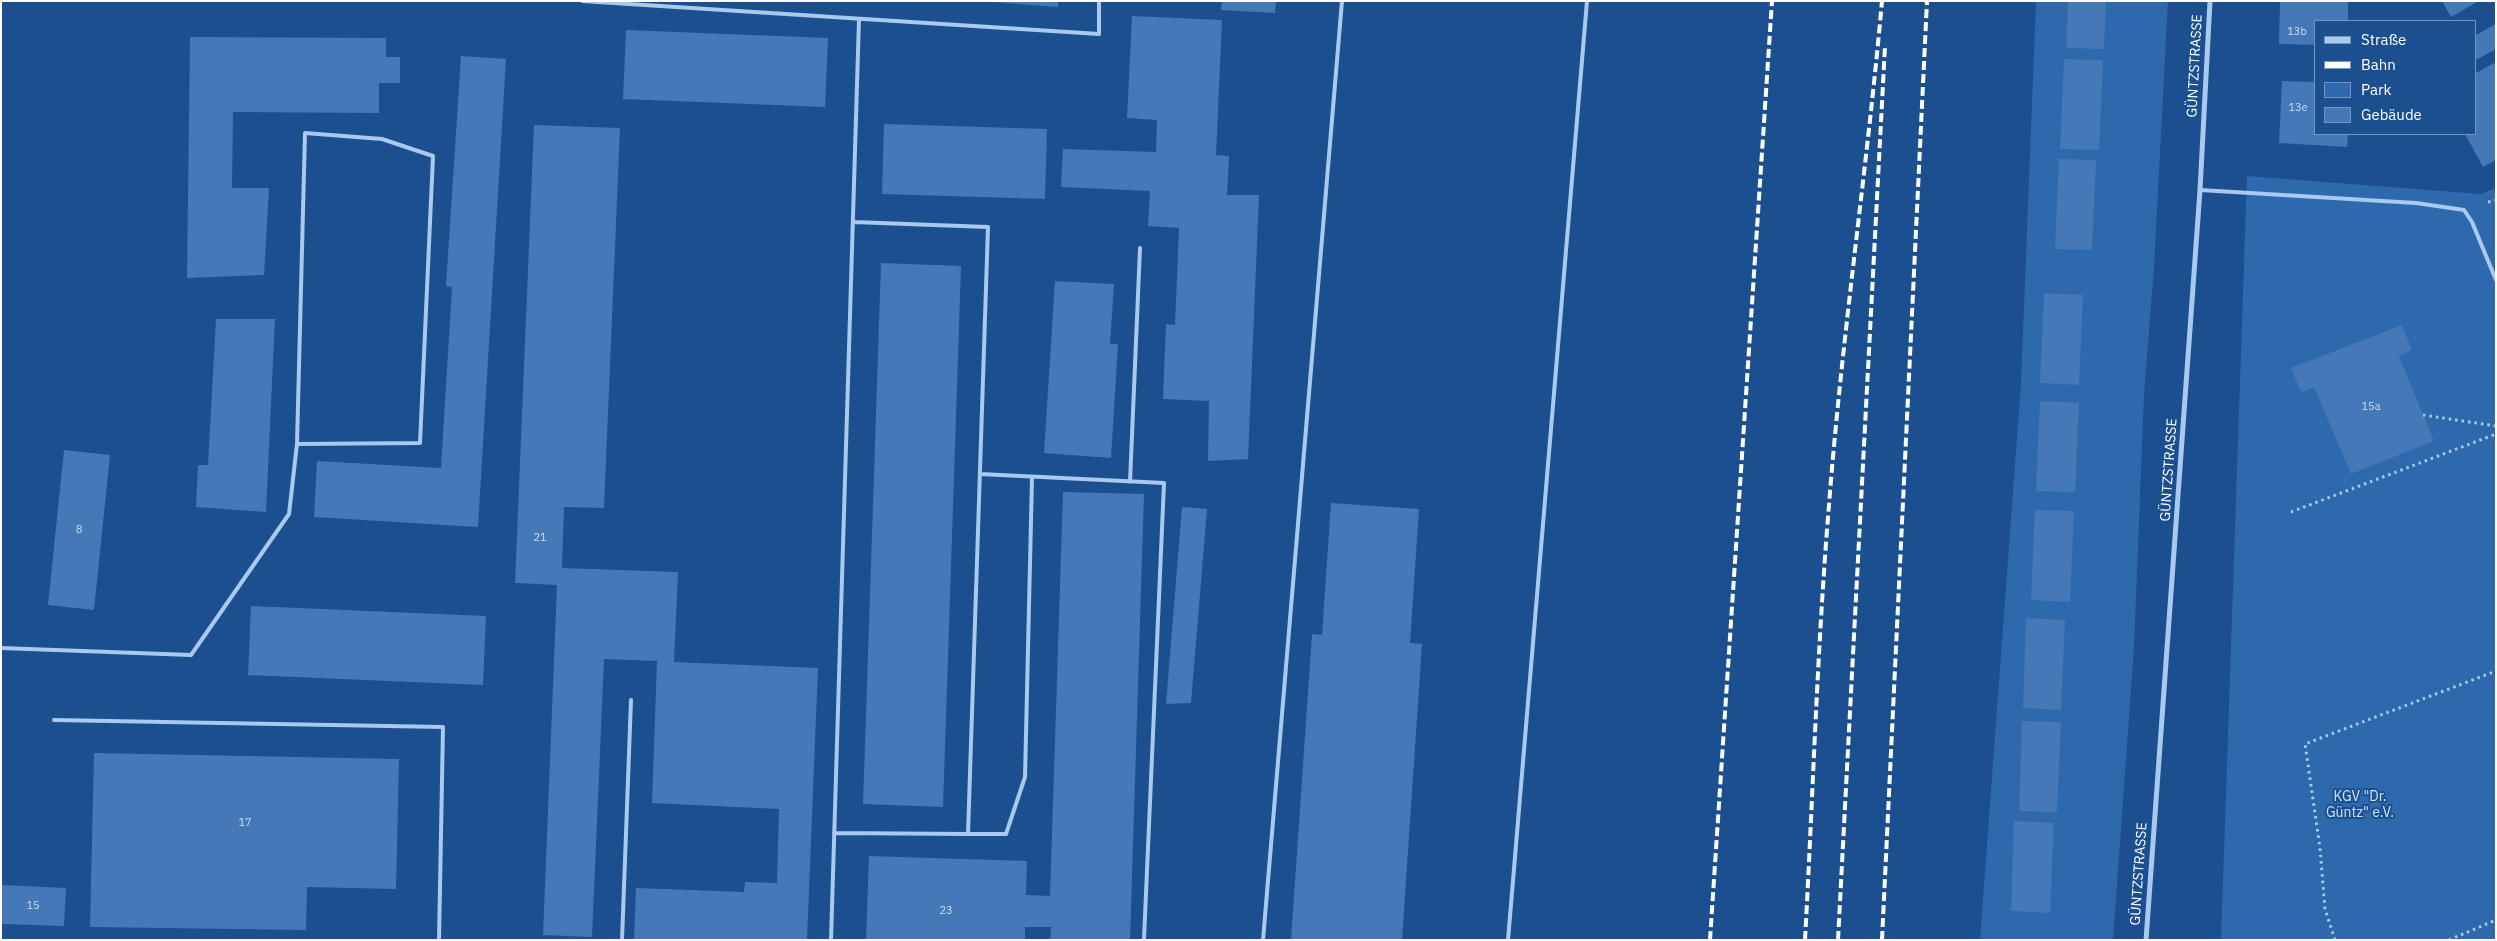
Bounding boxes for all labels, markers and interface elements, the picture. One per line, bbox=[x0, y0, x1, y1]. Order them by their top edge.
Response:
street label: GÜNTZSTRASSE bbox=[2184, 14, 2206, 118]
legend bbox=[2314, 20, 2477, 135]
house number: 13b bbox=[2287, 25, 2307, 39]
text: Straße bbox=[2361, 30, 2406, 49]
text: Bahn bbox=[2361, 55, 2396, 74]
text: Park bbox=[2361, 80, 2391, 99]
house number: 13e bbox=[2288, 101, 2308, 115]
text: Gebäude bbox=[2361, 105, 2422, 124]
house number: 15a bbox=[2361, 400, 2381, 414]
street label: GÜNTZSTRASSE bbox=[2157, 418, 2181, 522]
house number: 8 bbox=[76, 523, 82, 537]
house number: 21 bbox=[533, 531, 547, 545]
park label: KGV "Dr. Güntz" e.V. bbox=[2326, 789, 2394, 822]
house number: 17 bbox=[238, 816, 252, 830]
street label: GÜNTZSTRASSE bbox=[2127, 822, 2151, 926]
house number: 15 bbox=[26, 899, 40, 913]
house number: 23 bbox=[939, 904, 953, 918]

